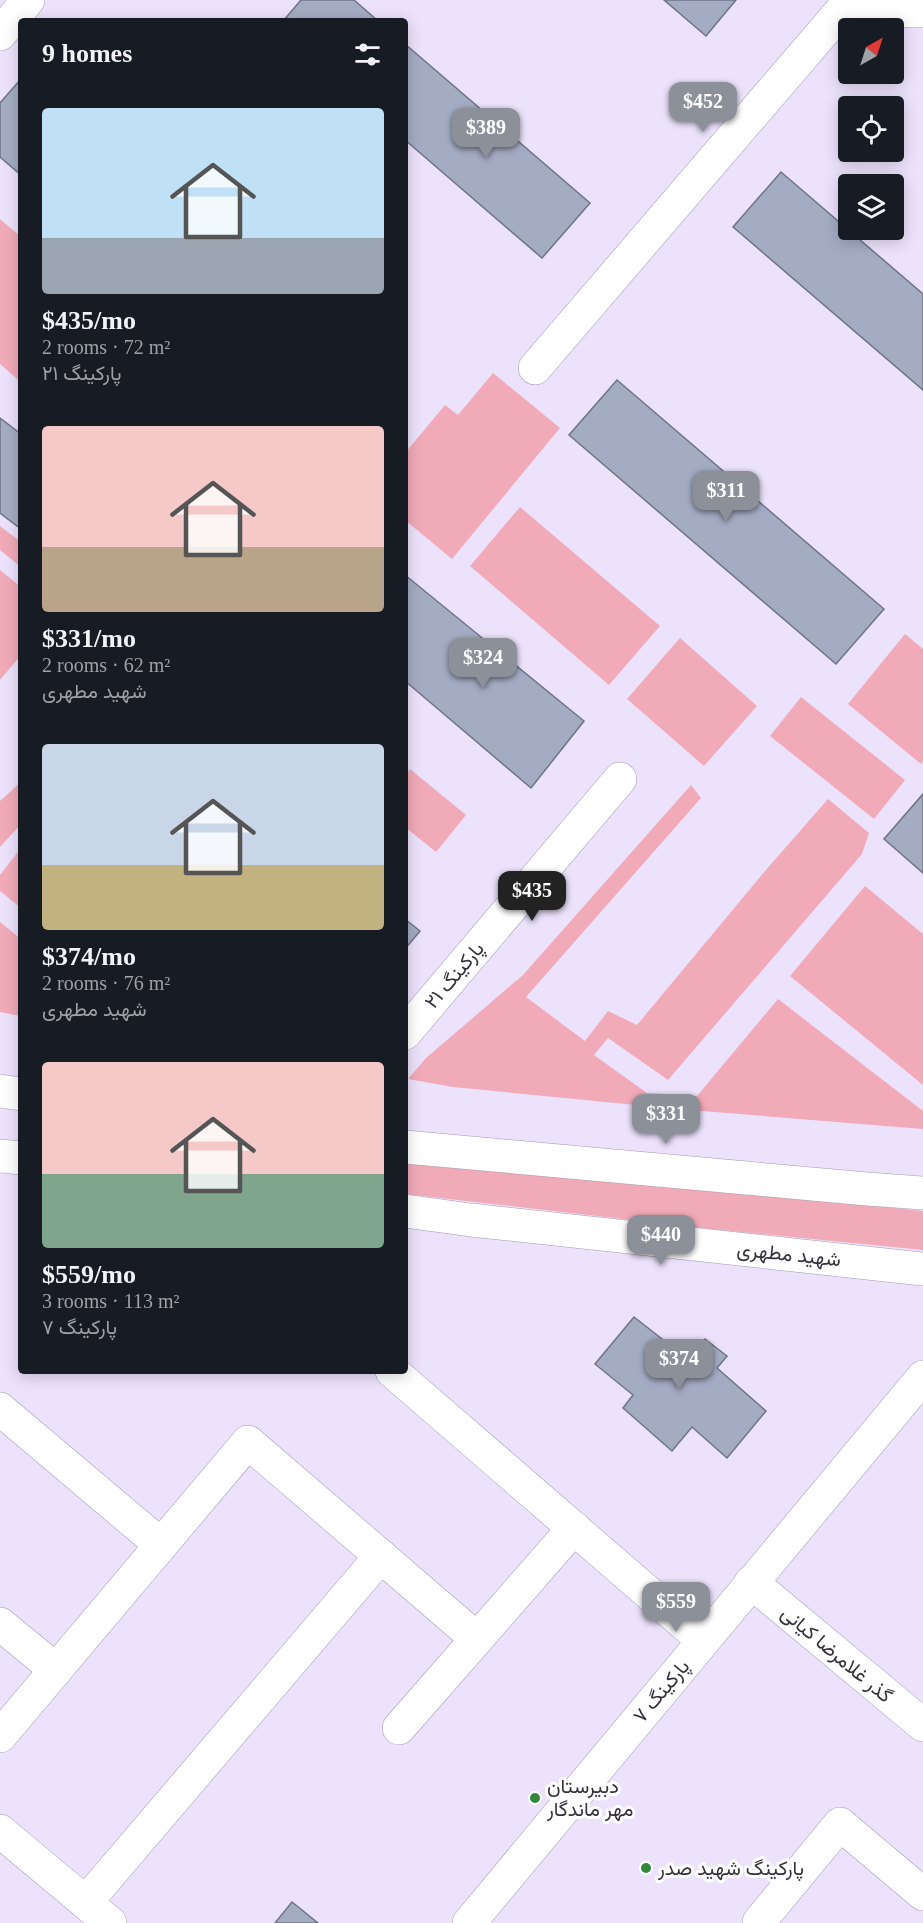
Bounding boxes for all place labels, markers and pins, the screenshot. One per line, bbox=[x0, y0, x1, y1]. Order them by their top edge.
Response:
pin: $452 bbox=[667, 82, 739, 133]
pin: $389 bbox=[450, 108, 522, 159]
pin: $311 bbox=[690, 471, 762, 522]
pin: $324 bbox=[447, 638, 519, 689]
pin: $435 bbox=[496, 871, 568, 922]
pin: $331 bbox=[630, 1094, 702, 1145]
pin: $440 bbox=[625, 1215, 697, 1266]
pin: $374 bbox=[643, 1339, 715, 1390]
pin: $559 bbox=[640, 1582, 712, 1633]
place label: دبیرستان مهر ماندگار bbox=[546, 1775, 633, 1822]
marker: دبیرستان مهر ماندگار bbox=[528, 1791, 542, 1805]
place label: پارکینگ شهید صدر bbox=[657, 1857, 804, 1882]
marker: پارکینگ شهید صدر bbox=[639, 1861, 653, 1875]

